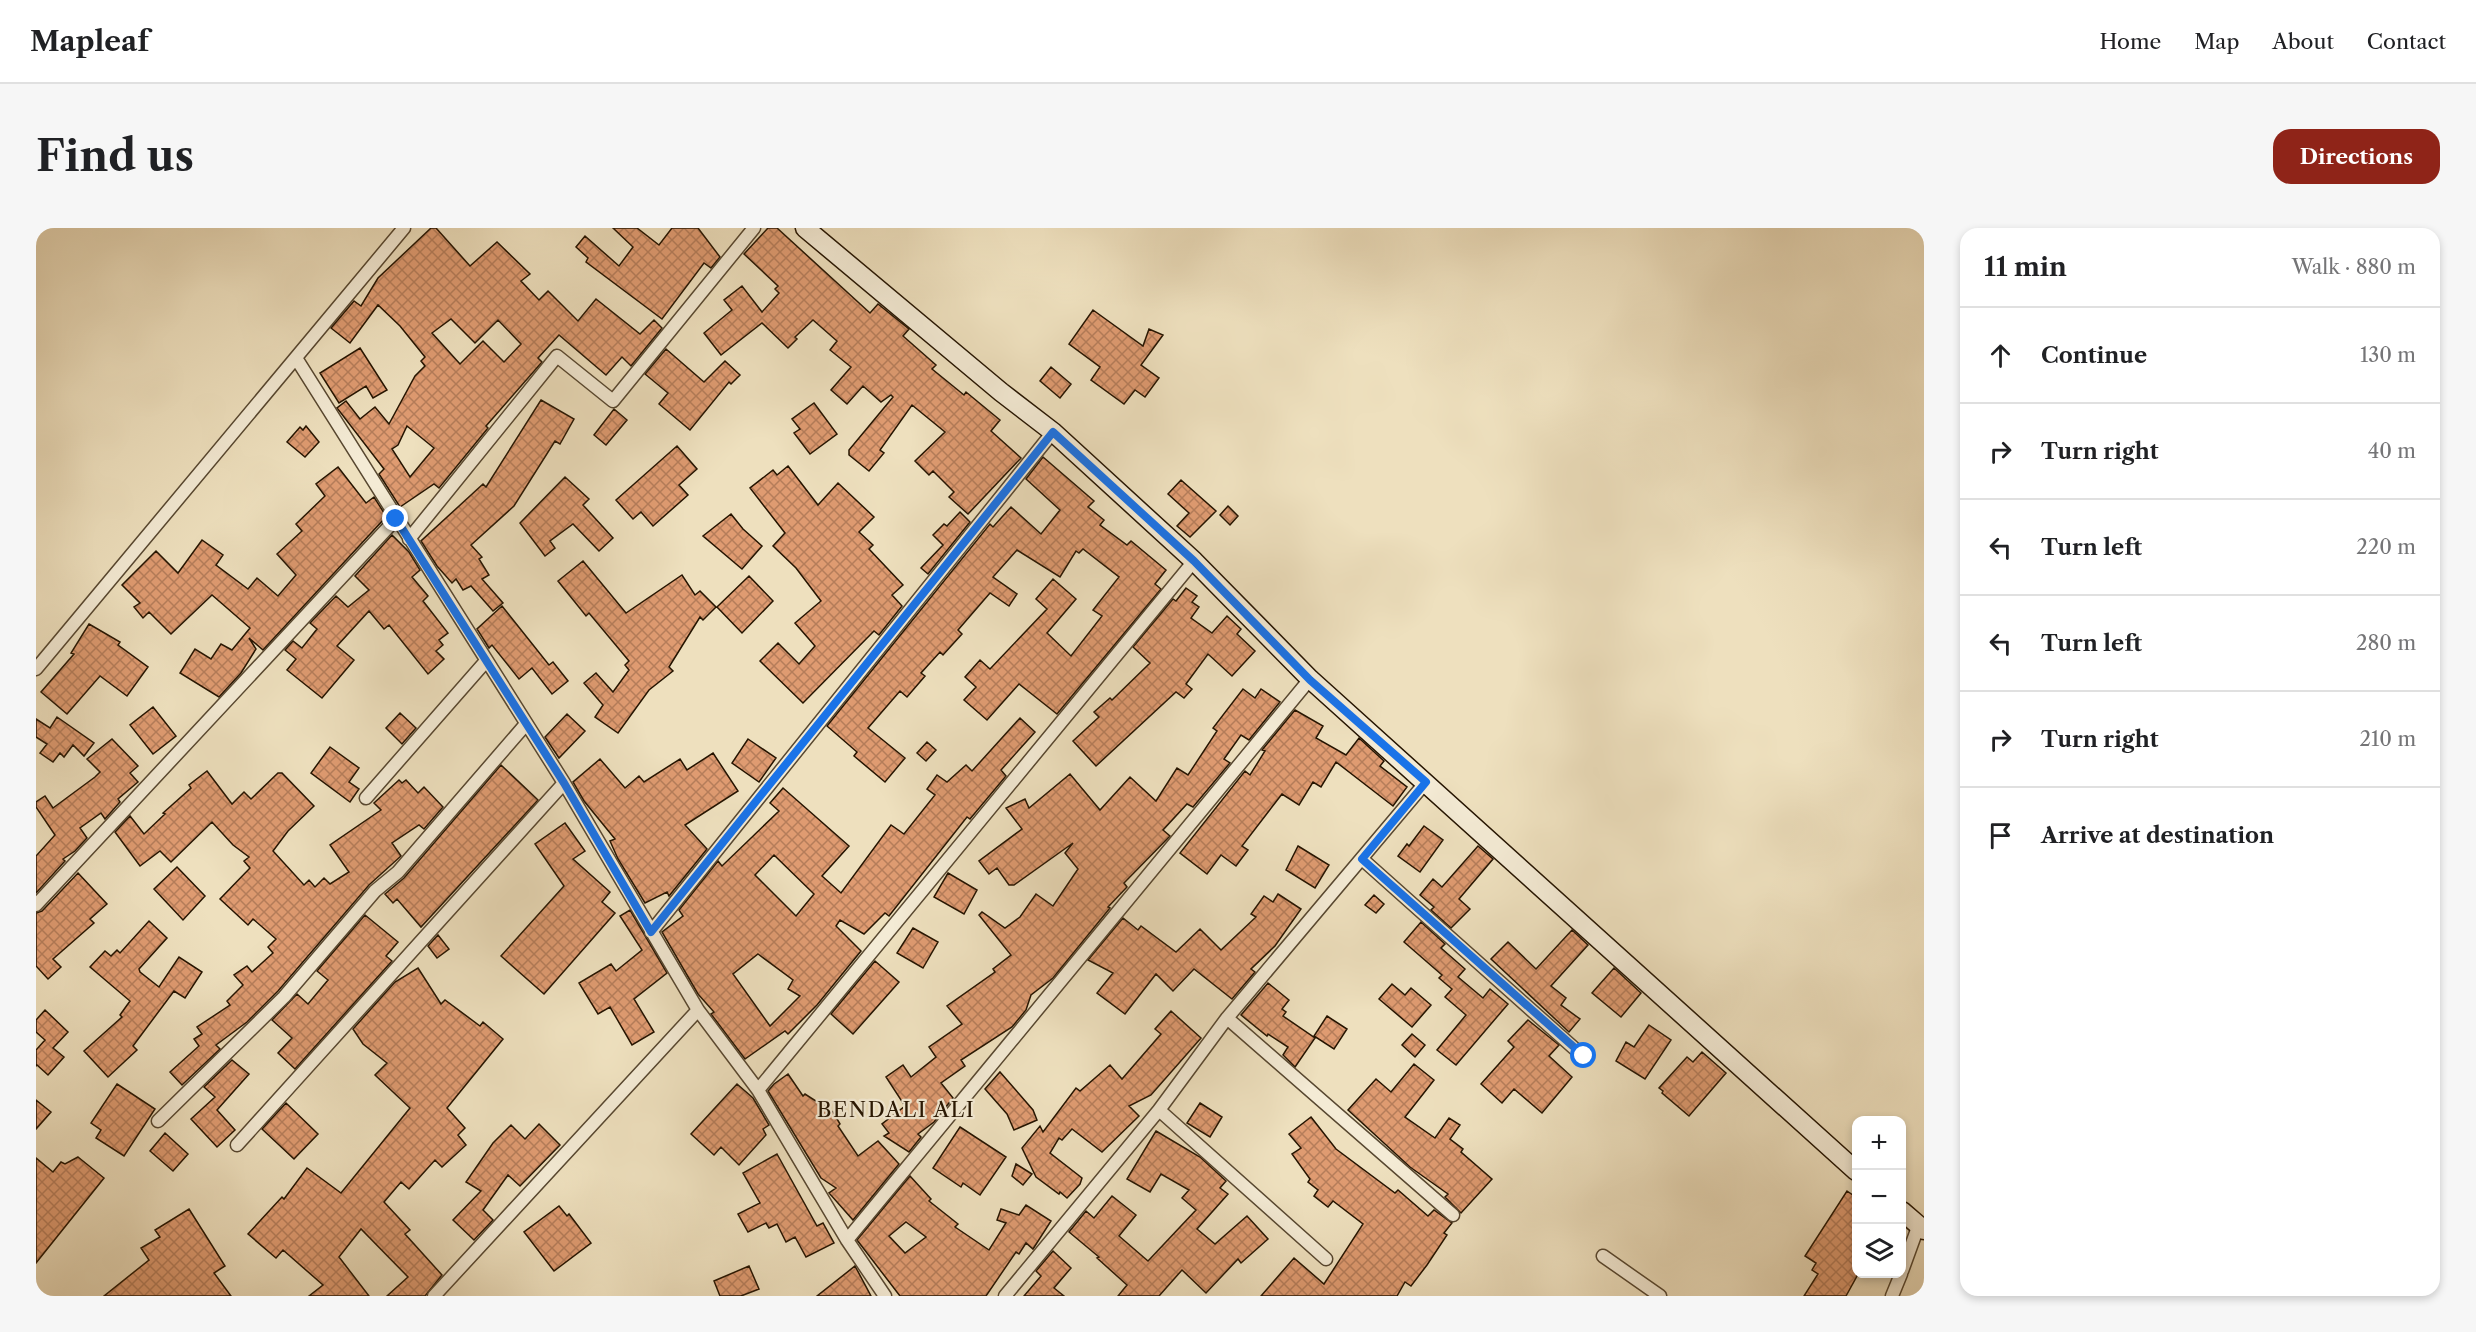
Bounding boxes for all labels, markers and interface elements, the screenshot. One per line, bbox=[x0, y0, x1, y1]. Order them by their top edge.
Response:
text: Mapleaf bbox=[30, 24, 149, 58]
text: Home bbox=[2100, 29, 2161, 54]
text: Map bbox=[2194, 29, 2239, 54]
text: About bbox=[2272, 29, 2334, 54]
text: Contact bbox=[2367, 29, 2446, 54]
button: Directions bbox=[2273, 129, 2440, 184]
text: Find us bbox=[36, 130, 194, 182]
text: 11 min bbox=[1984, 251, 2067, 283]
text: Walk · 880 m bbox=[2292, 255, 2416, 279]
icon: ahead bbox=[1984, 339, 2017, 372]
text: Continue bbox=[2041, 342, 2147, 369]
text: 130 m bbox=[2360, 343, 2416, 367]
icon: right bbox=[1984, 435, 2017, 468]
text: Turn right bbox=[2041, 438, 2159, 465]
text: 40 m bbox=[2368, 439, 2416, 463]
route end bbox=[382, 505, 408, 531]
icon: left bbox=[1984, 531, 2017, 564]
text: Turn left bbox=[2041, 534, 2142, 561]
text: 220 m bbox=[2356, 535, 2416, 559]
icon: left bbox=[1984, 627, 2017, 660]
text: Turn left bbox=[2041, 630, 2142, 657]
text: 280 m bbox=[2356, 631, 2416, 655]
icon: right bbox=[1984, 723, 2017, 756]
text: Turn right bbox=[2041, 726, 2159, 753]
text: 210 m bbox=[2359, 727, 2416, 751]
icon: arrive bbox=[1984, 819, 2017, 852]
text: Arrive at destination bbox=[2041, 822, 2274, 849]
route start bbox=[1570, 1042, 1596, 1068]
district label: BENDALI ALI bbox=[817, 1097, 975, 1122]
map controls bbox=[1852, 1116, 1906, 1278]
button: + bbox=[1852, 1116, 1906, 1170]
button: − bbox=[1852, 1170, 1906, 1224]
button: layers bbox=[1852, 1224, 1906, 1278]

